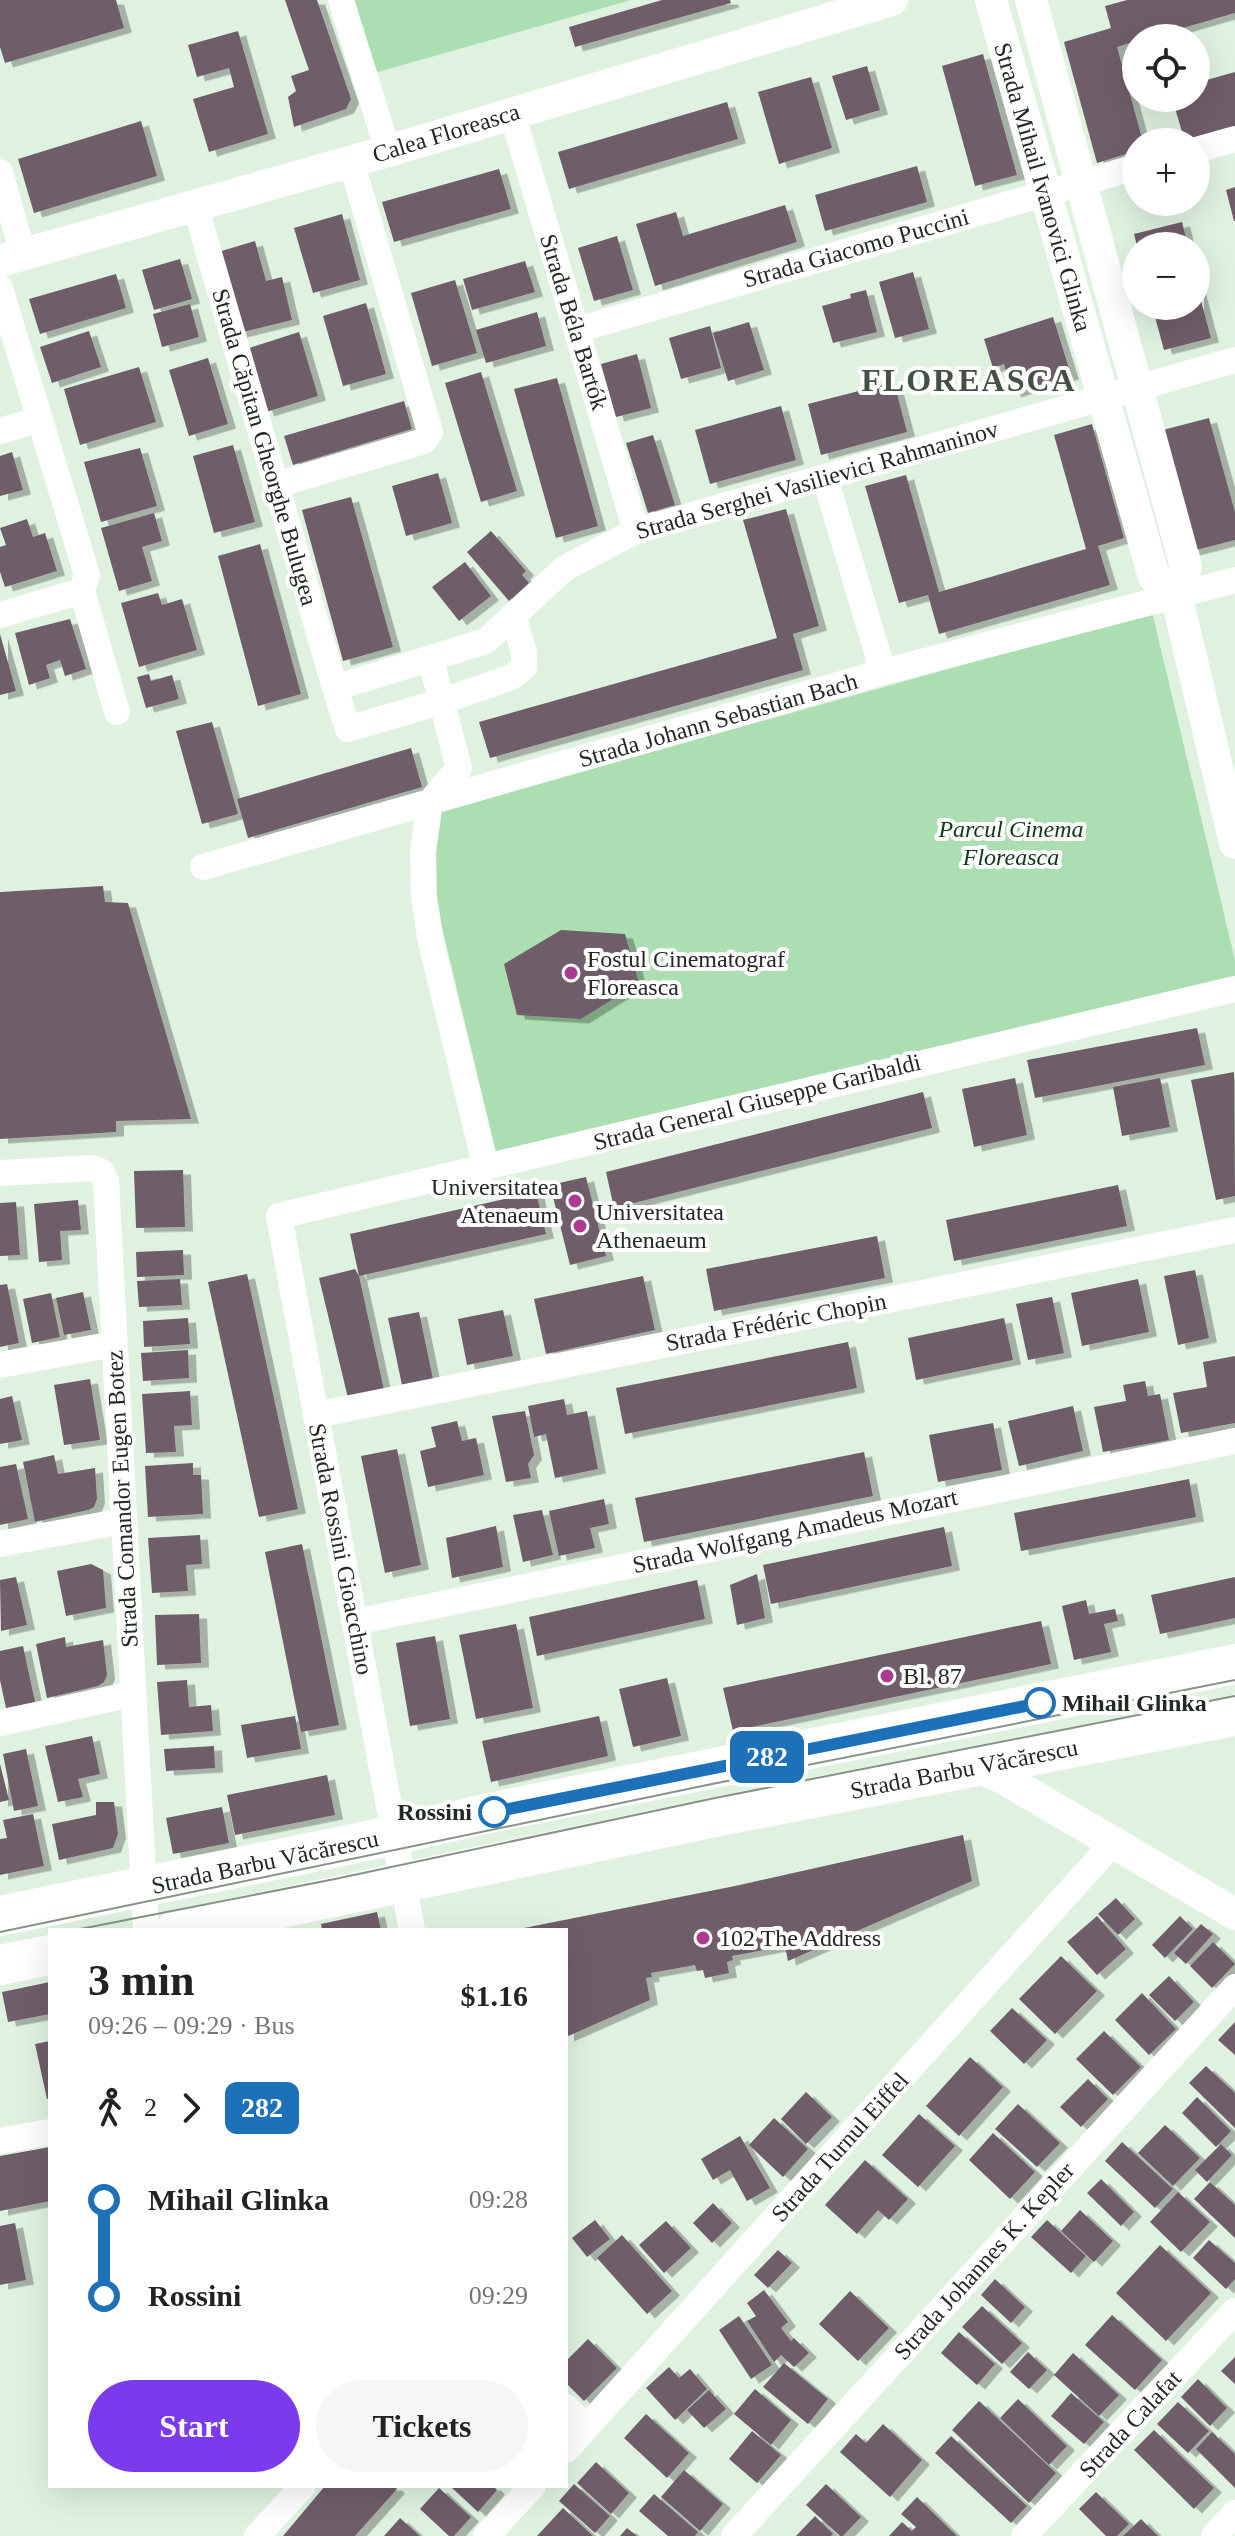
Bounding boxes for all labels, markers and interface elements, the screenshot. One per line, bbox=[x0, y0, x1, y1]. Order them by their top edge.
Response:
map controls bbox=[1122, 24, 1210, 320]
button: locate bbox=[1122, 24, 1210, 112]
street label: Strada Mihail Ivanovici Glinka bbox=[989, 40, 1097, 335]
street label: Calea Floreasca bbox=[369, 98, 523, 168]
button: + bbox=[1122, 128, 1210, 216]
street label: Strada Giacomo Puccini bbox=[740, 203, 972, 293]
street label: Strada Béla Bartók bbox=[535, 231, 613, 413]
button: − bbox=[1122, 232, 1210, 320]
street label: Strada Căpitan Gheorghe Bulugea bbox=[207, 286, 323, 609]
district label: FLOREASCA bbox=[861, 362, 1077, 398]
street label: Strada Serghei Vasilievici Rahmaninov bbox=[633, 416, 1001, 544]
street label: Strada Johann Sebastian Bach bbox=[576, 668, 860, 772]
park label: Parcul Cinema Floreasca bbox=[937, 816, 1084, 870]
place label: Fostul Cinematograf Floreasca bbox=[587, 946, 785, 1000]
marker: Fostul Cinematograf Floreasca bbox=[562, 964, 580, 982]
street label: Strada General Giuseppe Garibaldi bbox=[591, 1049, 924, 1155]
place label: Universitatea Atenaeum bbox=[431, 1174, 559, 1228]
marker: Universitatea Atenaeum bbox=[566, 1192, 584, 1210]
place label: Universitatea Athenaeum bbox=[596, 1199, 724, 1253]
marker: Universitatea Athenaeum bbox=[571, 1217, 589, 1235]
street label: Strada Frédéric Chopin bbox=[664, 1288, 888, 1356]
street label: Strada Comandor Eugen Botez bbox=[101, 1350, 143, 1648]
street label: Strada Rossini Gioacchino bbox=[304, 1421, 378, 1677]
street label: Strada Wolfgang Amadeus Mozart bbox=[630, 1484, 960, 1578]
place label: Bl. 87 bbox=[903, 1663, 962, 1689]
marker: Bl. 87 bbox=[878, 1667, 896, 1685]
marker: Mihail Glinka bbox=[1025, 1688, 1055, 1718]
place label: Mihail Glinka bbox=[1062, 1690, 1207, 1716]
line badge: 282 bbox=[721, 1731, 813, 1783]
street label: Strada Barbu Văcărescu bbox=[848, 1734, 1080, 1804]
text: 282 bbox=[746, 1741, 788, 1772]
marker: Rossini bbox=[479, 1797, 509, 1827]
place label: Rossini bbox=[397, 1799, 472, 1825]
street label: Strada Barbu Văcărescu bbox=[149, 1825, 381, 1899]
place label: 102 The Address bbox=[719, 1925, 881, 1951]
marker: 102 The Address bbox=[694, 1929, 712, 1947]
text: 3 min bbox=[88, 1956, 194, 2005]
text: $1.16 bbox=[461, 1979, 528, 2012]
text: 09:26 – 09:29 · Bus bbox=[88, 2011, 295, 2040]
street label: Strada Turnul Eiffel bbox=[766, 2067, 914, 2227]
icon: walk bbox=[88, 2086, 132, 2130]
icon: forward bbox=[169, 2086, 213, 2130]
text: 282 bbox=[241, 2092, 283, 2123]
text: 2 bbox=[144, 2093, 157, 2122]
street label: Strada Johannes K. Kepler bbox=[889, 2157, 1079, 2365]
text: Mihail Glinka bbox=[148, 2183, 329, 2216]
text: 09:28 bbox=[469, 2185, 528, 2214]
text: Rossini bbox=[148, 2279, 241, 2312]
text: 09:29 bbox=[469, 2281, 528, 2310]
street label: Strada Calafat bbox=[1074, 2365, 1186, 2483]
button: Start bbox=[88, 2380, 300, 2472]
button: Tickets bbox=[316, 2380, 528, 2472]

